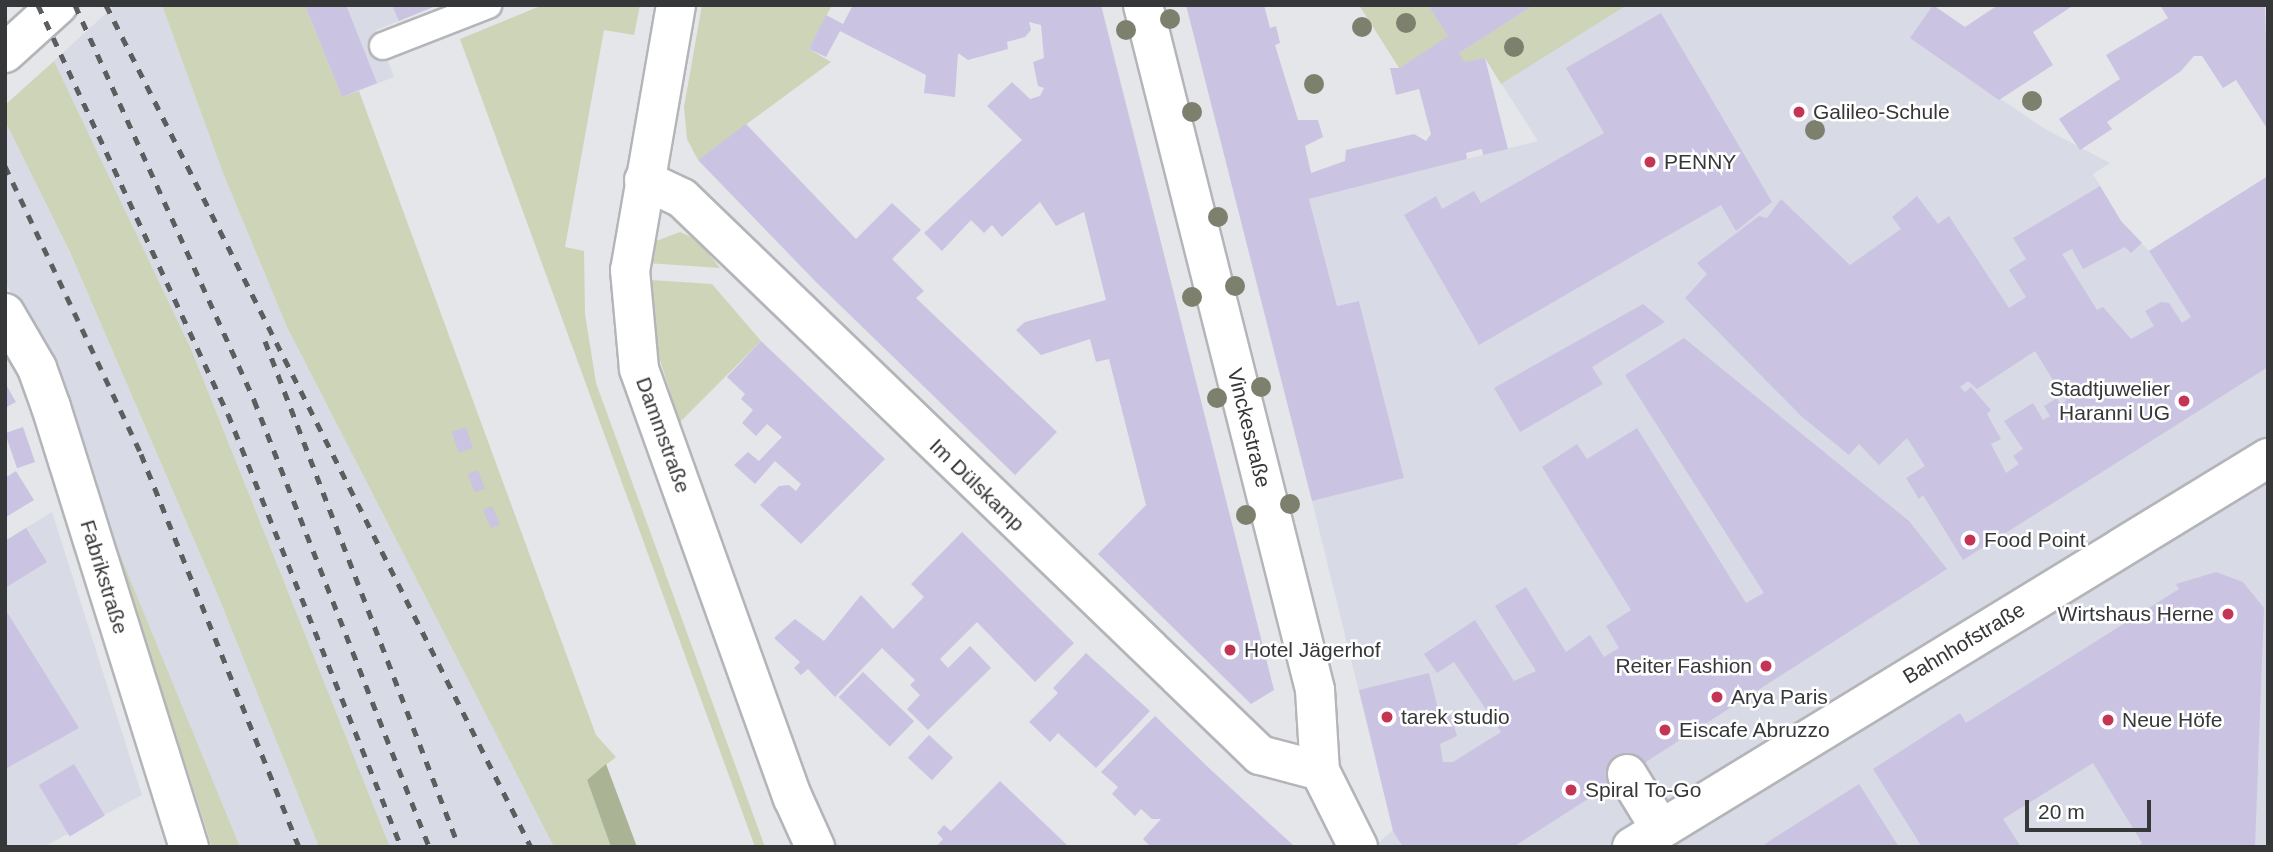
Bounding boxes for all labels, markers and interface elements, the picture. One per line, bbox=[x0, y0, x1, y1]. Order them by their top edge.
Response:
place label: Galileo-Schule bbox=[1813, 99, 1950, 125]
marker: Galileo-Schule bbox=[1791, 104, 1807, 120]
place label: PENNY bbox=[1664, 149, 1736, 175]
marker: PENNY bbox=[1642, 154, 1658, 170]
street label: Vinckestraße bbox=[1222, 366, 1276, 490]
street label: Dammstraße bbox=[630, 374, 696, 496]
place label: Stadtjuwelier Haranni UG bbox=[2050, 376, 2170, 426]
marker: Stadtjuwelier Haranni UG bbox=[2176, 393, 2192, 409]
street label: Im Dülskamp bbox=[924, 433, 1030, 537]
street label: Fabrikstraße bbox=[75, 517, 133, 637]
place label: Food Point bbox=[1984, 527, 2086, 553]
marker: Food Point bbox=[1962, 532, 1978, 548]
street label: Bahnhofstraße bbox=[1898, 597, 2030, 689]
place label: Wirtshaus Herne bbox=[2058, 601, 2214, 627]
marker: Wirtshaus Herne bbox=[2220, 606, 2236, 622]
place label: Hotel Jägerhof bbox=[1244, 637, 1381, 663]
marker: Hotel Jägerhof bbox=[1222, 642, 1238, 658]
place label: Reiter Fashion bbox=[1615, 653, 1752, 679]
marker: Reiter Fashion bbox=[1758, 658, 1774, 674]
place label: Arya Paris bbox=[1731, 684, 1828, 710]
marker: Arya Paris bbox=[1709, 689, 1725, 705]
place label: tarek studio bbox=[1401, 704, 1510, 730]
place label: Neue Höfe bbox=[2122, 707, 2222, 733]
marker: tarek studio bbox=[1379, 709, 1395, 725]
marker: Neue Höfe bbox=[2100, 712, 2116, 728]
place label: Eiscafe Abruzzo bbox=[1679, 717, 1831, 743]
marker: Eiscafe Abruzzo bbox=[1657, 722, 1673, 738]
place label: Spiral To-Go bbox=[1585, 777, 1702, 803]
marker: Spiral To-Go bbox=[1563, 782, 1579, 798]
scale bar bbox=[2028, 786, 2154, 830]
text: 20 m bbox=[2038, 800, 2085, 823]

